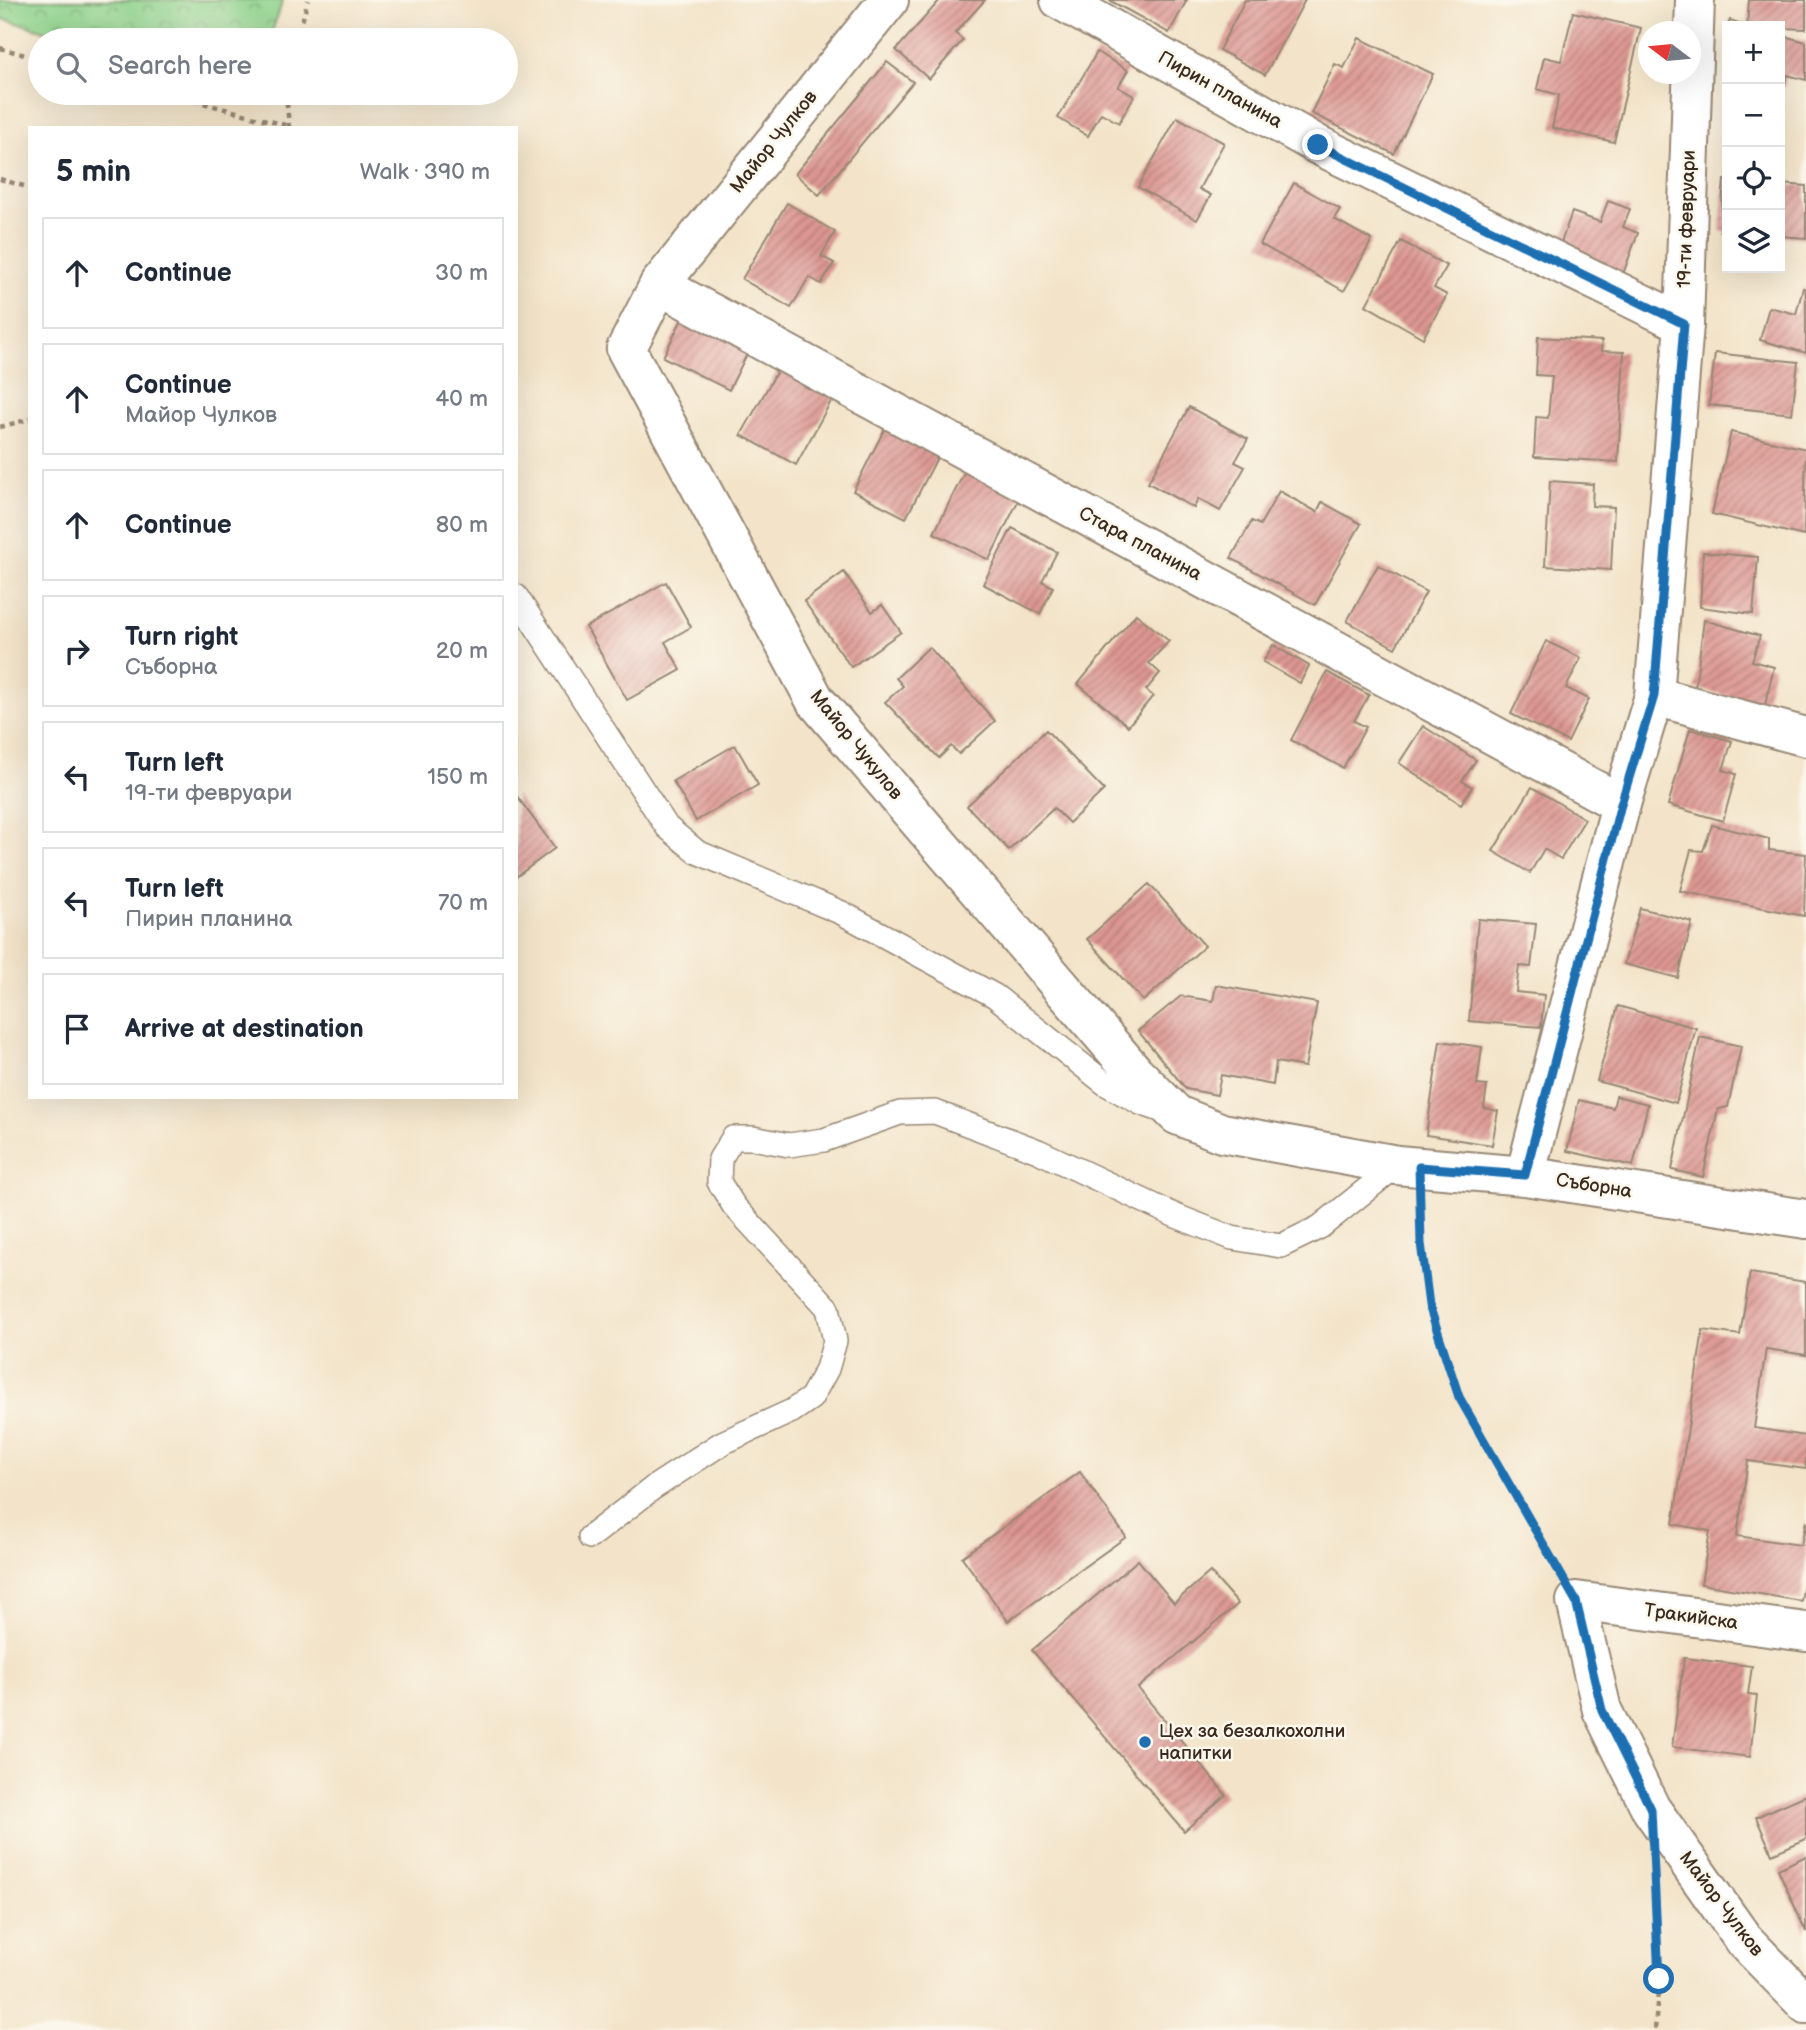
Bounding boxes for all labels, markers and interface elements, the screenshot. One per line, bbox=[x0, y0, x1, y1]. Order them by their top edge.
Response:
north arrow bbox=[1638, 21, 1701, 84]
map controls bbox=[1722, 21, 1785, 273]
button: + bbox=[1722, 21, 1785, 84]
search box bbox=[28, 28, 518, 105]
street label: Пирин планина bbox=[1154, 46, 1286, 134]
icon: search bbox=[52, 48, 90, 86]
text: Search here bbox=[108, 51, 252, 82]
button: − bbox=[1722, 84, 1785, 147]
street label: Майор Чулков bbox=[726, 86, 822, 198]
route end bbox=[1302, 129, 1333, 160]
button: locate bbox=[1722, 147, 1785, 210]
street label: 19-ти февруари bbox=[1673, 149, 1701, 289]
text: 5 min bbox=[56, 154, 131, 190]
text: Walk · 390 m bbox=[360, 158, 490, 186]
button: layers bbox=[1722, 210, 1785, 273]
icon: ahead bbox=[58, 254, 96, 292]
text: Continue bbox=[125, 258, 232, 289]
text: 30 m bbox=[435, 259, 488, 287]
text: Continue bbox=[125, 370, 232, 401]
icon: ahead bbox=[58, 380, 96, 418]
text: 40 m bbox=[435, 385, 488, 413]
text: Майор Чулков bbox=[125, 401, 277, 429]
street label: Стара планина bbox=[1075, 502, 1205, 586]
icon: ahead bbox=[58, 506, 96, 544]
text: Continue bbox=[125, 510, 232, 541]
text: 80 m bbox=[436, 511, 488, 539]
text: Turn right bbox=[125, 622, 238, 653]
icon: right bbox=[58, 632, 96, 670]
text: 20 m bbox=[436, 637, 488, 665]
text: Съборна bbox=[125, 653, 218, 681]
street label: Майор Чукулов bbox=[805, 685, 907, 805]
text: Turn left bbox=[125, 748, 224, 779]
icon: left bbox=[58, 758, 96, 796]
text: 150 m bbox=[427, 763, 488, 791]
text: 19-ти февруари bbox=[125, 779, 292, 807]
text: Turn left bbox=[125, 874, 224, 905]
icon: left bbox=[58, 884, 96, 922]
text: 70 m bbox=[438, 889, 488, 917]
text: Пирин планина bbox=[125, 905, 293, 933]
icon: arrive bbox=[58, 1010, 96, 1048]
text: Arrive at destination bbox=[125, 1014, 364, 1045]
street label: Съборна bbox=[1554, 1169, 1634, 1203]
street label: Тракийска bbox=[1642, 1599, 1740, 1635]
place label: Цех за безалкохолни напитки bbox=[1159, 1720, 1345, 1765]
marker: Цех за безалкохолни напитки bbox=[1137, 1734, 1153, 1750]
street label: Майор Чулков bbox=[1674, 1847, 1768, 1961]
route start bbox=[1643, 1963, 1674, 1994]

